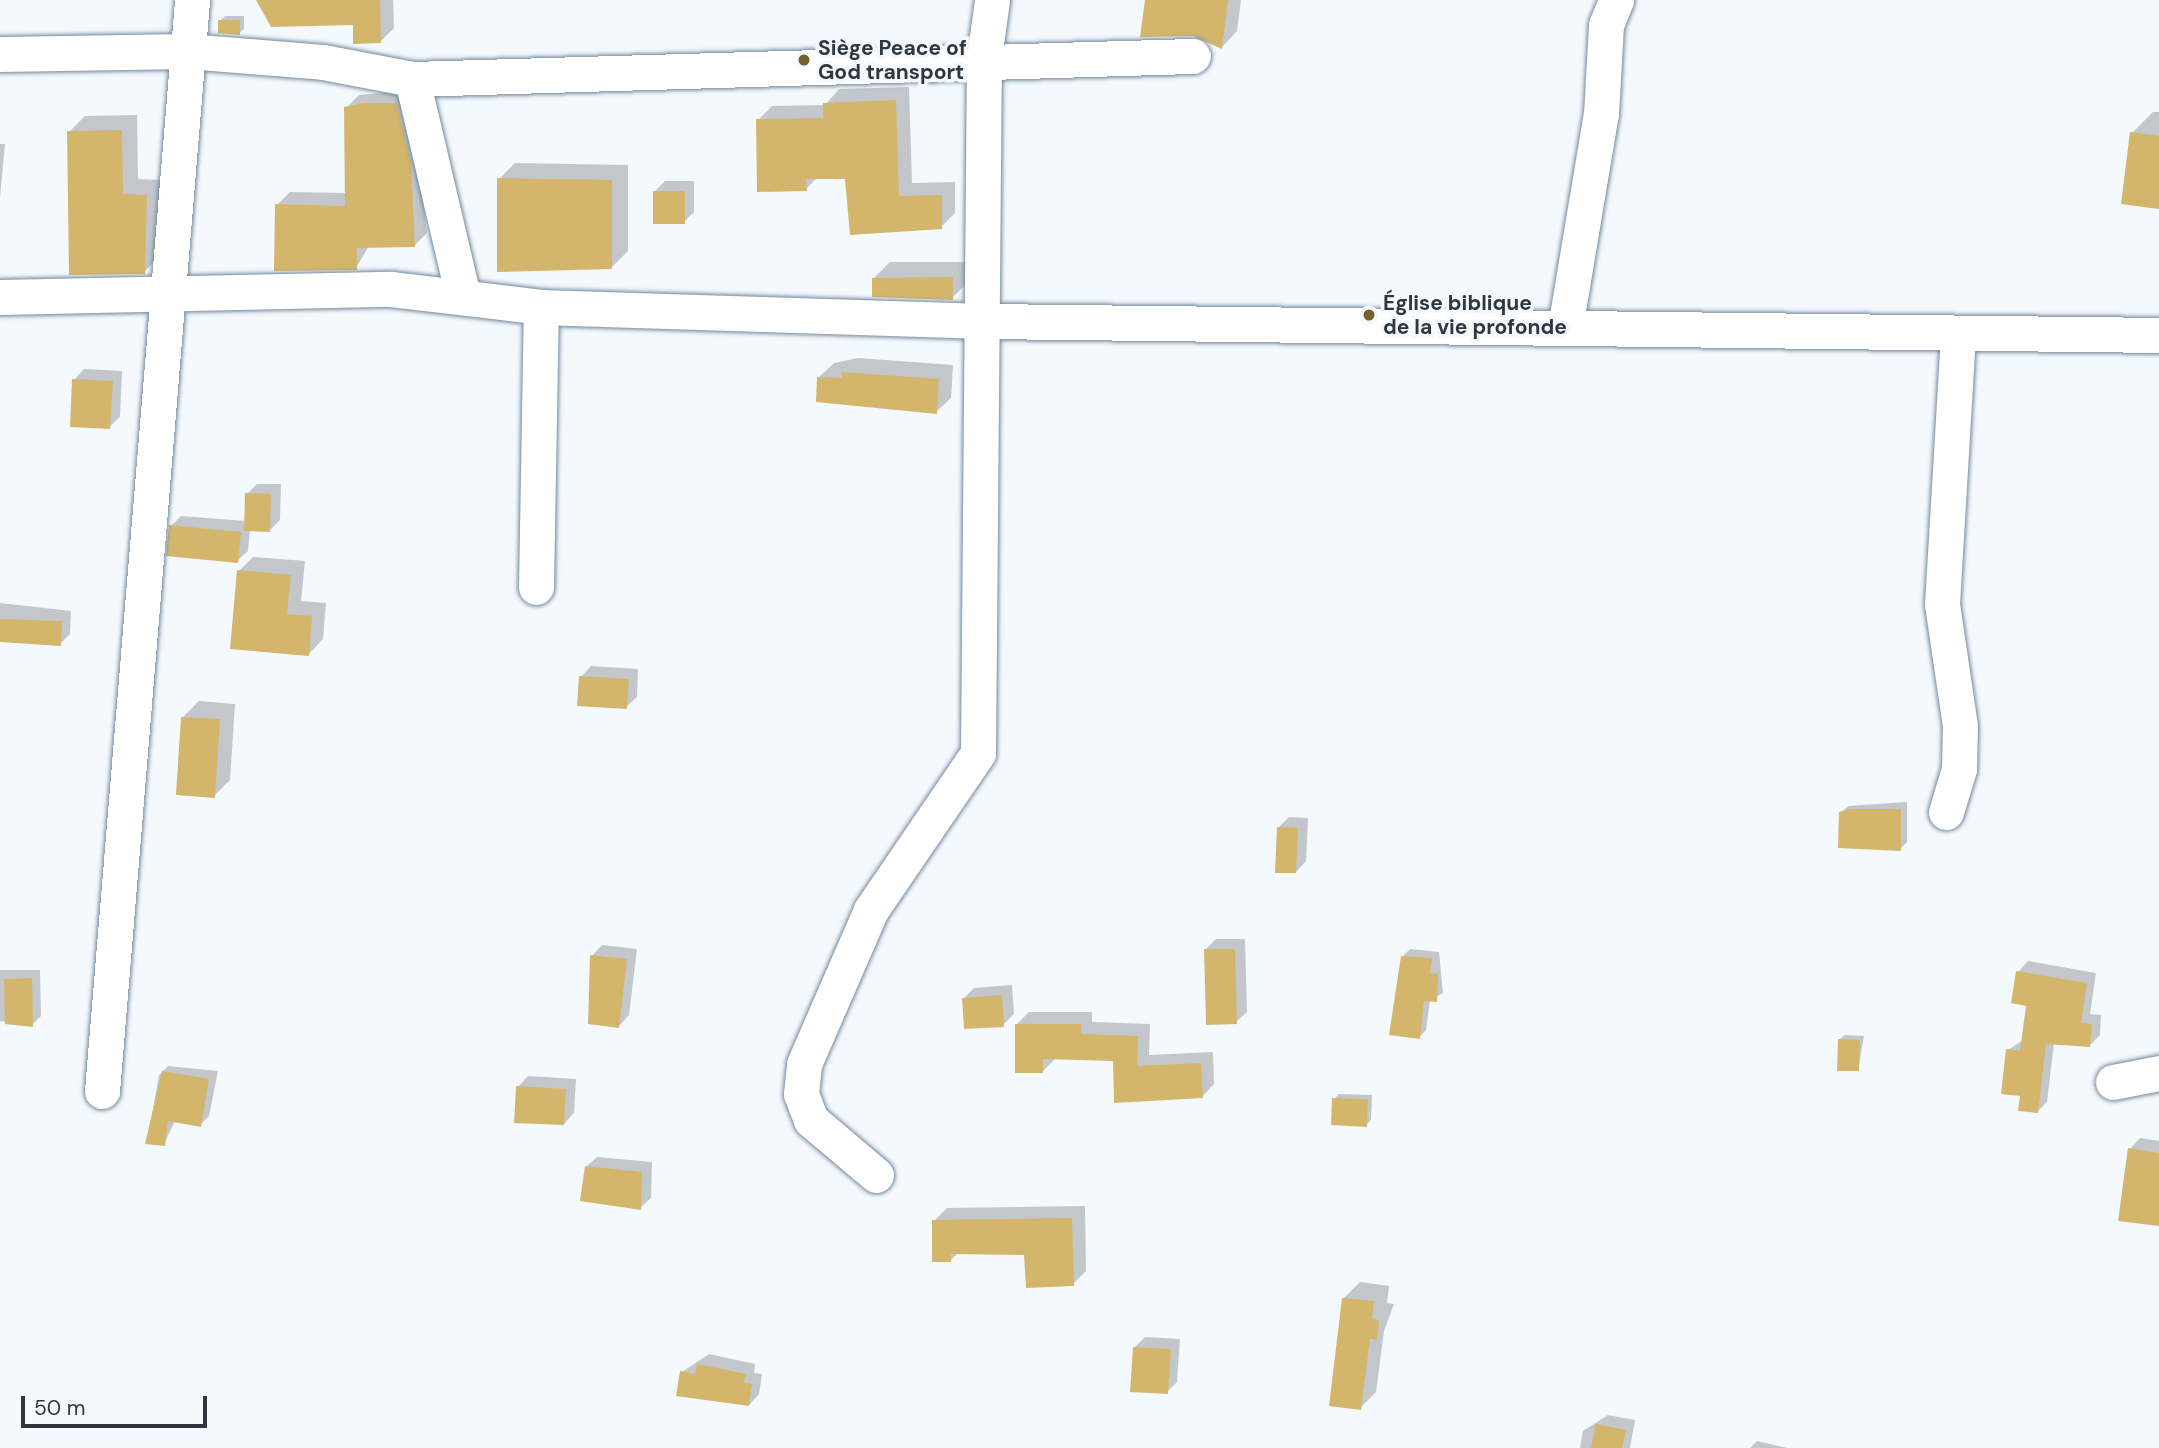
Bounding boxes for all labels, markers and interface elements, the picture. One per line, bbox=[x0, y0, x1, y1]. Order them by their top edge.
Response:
place label: Siège Peace of God transport bbox=[818, 35, 967, 85]
marker: Siège Peace of God transport bbox=[796, 52, 812, 68]
place label: Église biblique de la vie profonde bbox=[1383, 290, 1567, 340]
marker: Église biblique de la vie profonde bbox=[1361, 307, 1377, 323]
scale bar bbox=[24, 1382, 210, 1426]
text: 50 m bbox=[34, 1394, 85, 1422]

